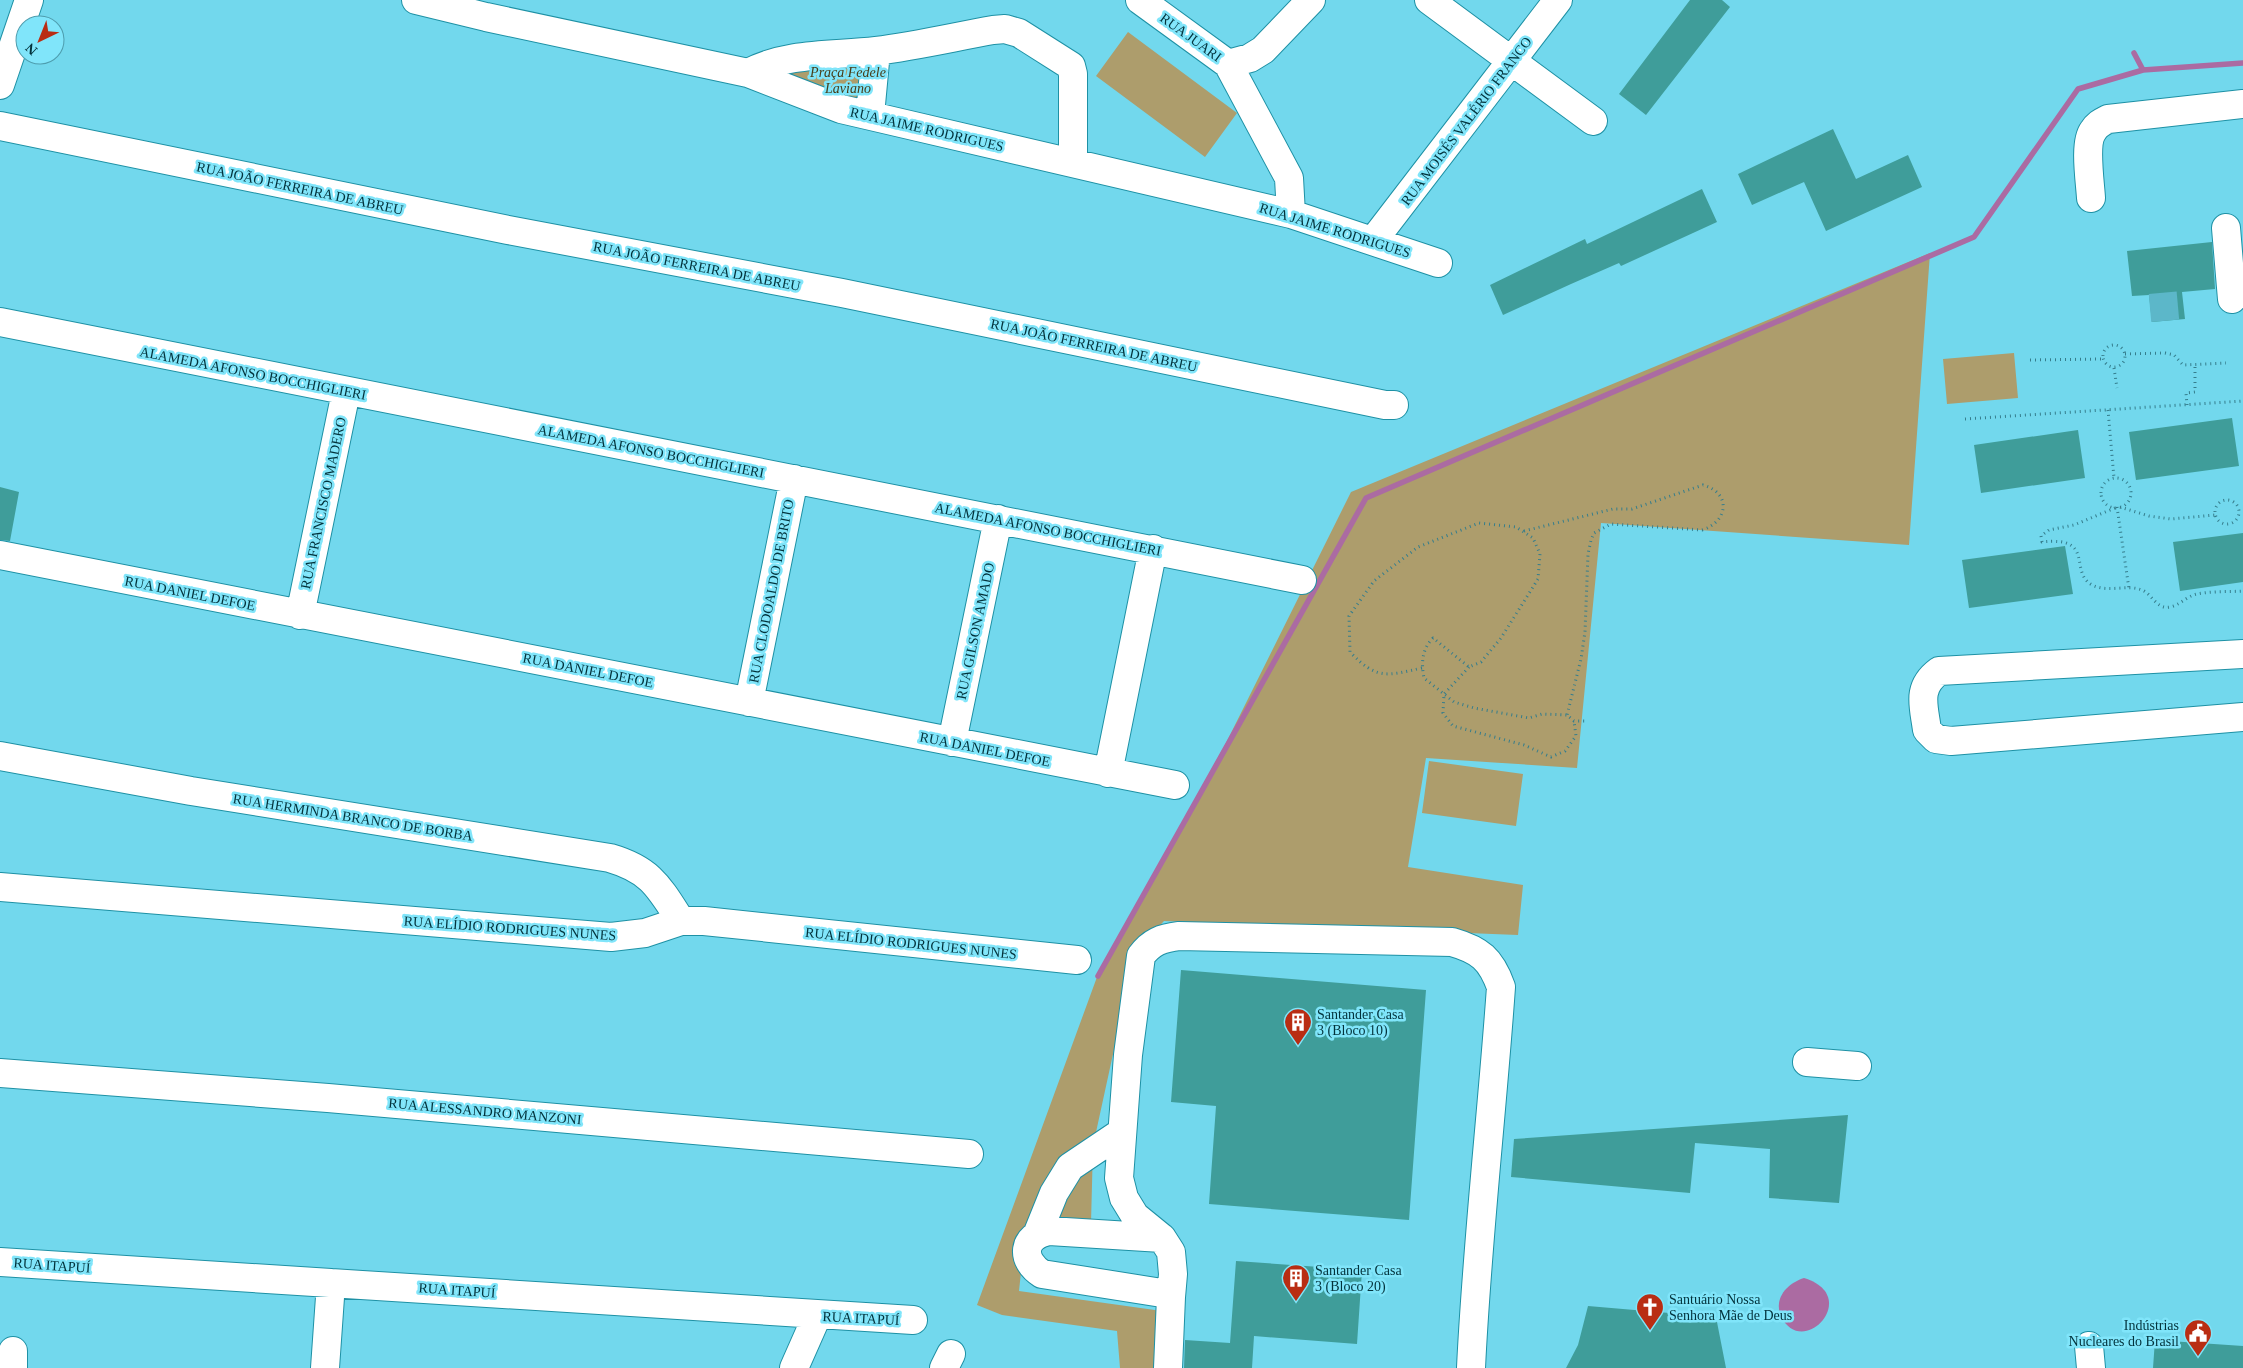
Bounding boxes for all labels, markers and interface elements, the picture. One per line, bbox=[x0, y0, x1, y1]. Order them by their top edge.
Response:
street label: RUA JUARI bbox=[1157, 10, 1224, 65]
north arrow bbox=[15, 15, 65, 65]
street label: RUA MOISÉS VALÉRIO FRANCO bbox=[1397, 34, 1535, 208]
text: N bbox=[23, 40, 40, 58]
park label: Praça Fedele Laviano bbox=[809, 65, 886, 96]
street label: RUA JAIME RODRIGUES bbox=[849, 105, 1005, 154]
street label: RUA JOÃO FERREIRA DE ABREU bbox=[195, 159, 405, 218]
street label: RUA JAIME RODRIGUES bbox=[1258, 200, 1412, 261]
street label: RUA JOÃO FERREIRA DE ABREU bbox=[592, 239, 802, 294]
street label: RUA JOÃO FERREIRA DE ABREU bbox=[989, 316, 1199, 375]
street label: ALAMEDA AFONSO BOCCHIGLIERI bbox=[138, 344, 368, 403]
street label: RUA FRANCISCO MADERO bbox=[298, 416, 349, 590]
street label: ALAMEDA AFONSO BOCCHIGLIERI bbox=[536, 422, 766, 481]
street label: RUA CLODOALDO DE BRITO bbox=[746, 498, 797, 684]
street label: ALAMEDA AFONSO BOCCHIGLIERI bbox=[933, 500, 1163, 559]
street label: RUA GILSON AMADO bbox=[954, 561, 997, 701]
street label: RUA DANIEL DEFOE bbox=[123, 573, 256, 613]
street label: RUA DANIEL DEFOE bbox=[521, 650, 654, 690]
street label: RUA DANIEL DEFOE bbox=[918, 729, 1051, 769]
street label: RUA HERMINDA BRANCO DE BORBA bbox=[232, 791, 475, 844]
street label: RUA ELÍDIO RODRIGUES NUNES bbox=[403, 913, 617, 943]
street label: RUA ELÍDIO RODRIGUES NUNES bbox=[804, 924, 1018, 962]
building icon: Santander Casa 3 (Bloco 10) bbox=[1283, 1007, 1313, 1046]
place label: Santander Casa 3 (Bloco 10) bbox=[1317, 1007, 1404, 1039]
street label: RUA ALESSANDRO MANZONI bbox=[388, 1096, 582, 1127]
street label: RUA ITAPUÍ bbox=[13, 1254, 91, 1276]
building icon: Santander Casa 3 (Bloco 20) bbox=[1281, 1263, 1311, 1302]
place label: Santander Casa 3 (Bloco 20) bbox=[1315, 1263, 1402, 1295]
street label: RUA ITAPUÍ bbox=[418, 1279, 496, 1301]
church icon: Santuário Nossa Senhora Mãe de Deus bbox=[1635, 1292, 1665, 1331]
place label: Santuário Nossa Senhora Mãe de Deus bbox=[1669, 1292, 1792, 1323]
street label: RUA ITAPUÍ bbox=[822, 1308, 900, 1328]
place label: Indústrias Nucleares do Brasil bbox=[2069, 1318, 2179, 1349]
public building icon: Indústrias Nucleares do Brasil bbox=[2183, 1318, 2213, 1357]

